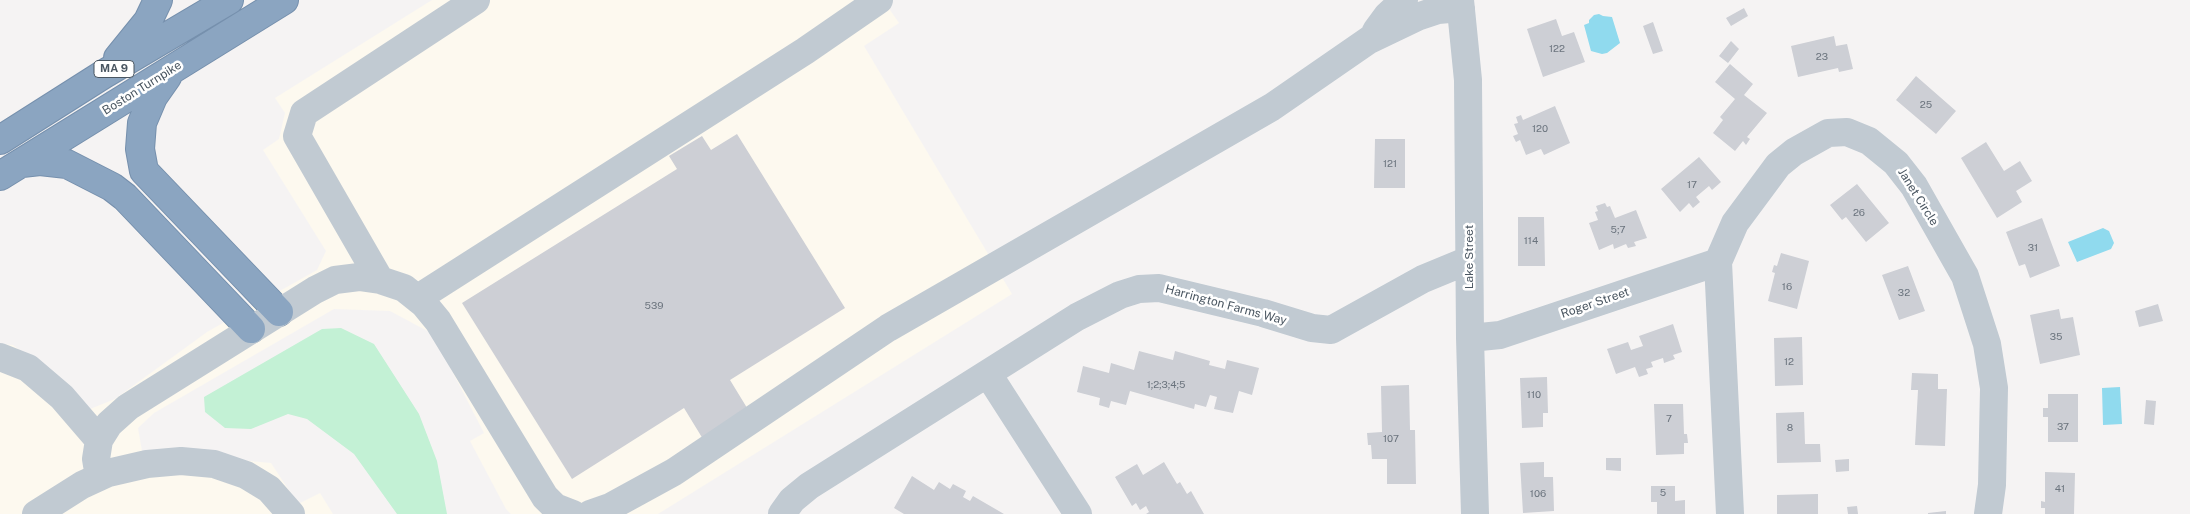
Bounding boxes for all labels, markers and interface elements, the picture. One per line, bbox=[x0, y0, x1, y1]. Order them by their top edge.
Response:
house number: 122 bbox=[1549, 43, 1565, 55]
house number: 23 bbox=[1816, 51, 1828, 63]
street label: Boston Turnpike bbox=[100, 58, 184, 118]
road number: MA 9 bbox=[94, 61, 134, 78]
house number: 25 bbox=[1920, 99, 1932, 111]
house number: 120 bbox=[1532, 123, 1548, 135]
house number: 121 bbox=[1383, 158, 1397, 170]
street label: Janet Circle bbox=[1895, 166, 1941, 228]
house number: 17 bbox=[1687, 179, 1697, 191]
house number: 26 bbox=[1853, 207, 1865, 219]
house number: 5;7 bbox=[1611, 224, 1625, 236]
street label: Lake Street bbox=[1462, 225, 1476, 289]
house number: 114 bbox=[1524, 235, 1538, 247]
house number: 31 bbox=[2028, 242, 2038, 254]
house number: 16 bbox=[1782, 281, 1792, 293]
street label: Harrington Farms Way bbox=[1164, 282, 1288, 328]
street label: Roger Street bbox=[1559, 285, 1631, 321]
house number: 32 bbox=[1898, 287, 1910, 299]
house number: 539 bbox=[645, 300, 663, 312]
house number: 35 bbox=[2050, 331, 2062, 343]
house number: 12 bbox=[1784, 356, 1794, 368]
house number: 1;2;3;4;5 bbox=[1147, 379, 1185, 391]
house number: 110 bbox=[1527, 389, 1541, 401]
house number: 7 bbox=[1666, 413, 1672, 425]
house number: 37 bbox=[2057, 421, 2069, 433]
house number: 8 bbox=[1787, 422, 1793, 434]
house number: 107 bbox=[1383, 433, 1399, 445]
house number: 41 bbox=[2055, 483, 2065, 495]
house number: 5 bbox=[1660, 487, 1666, 499]
house number: 106 bbox=[1530, 488, 1546, 500]

